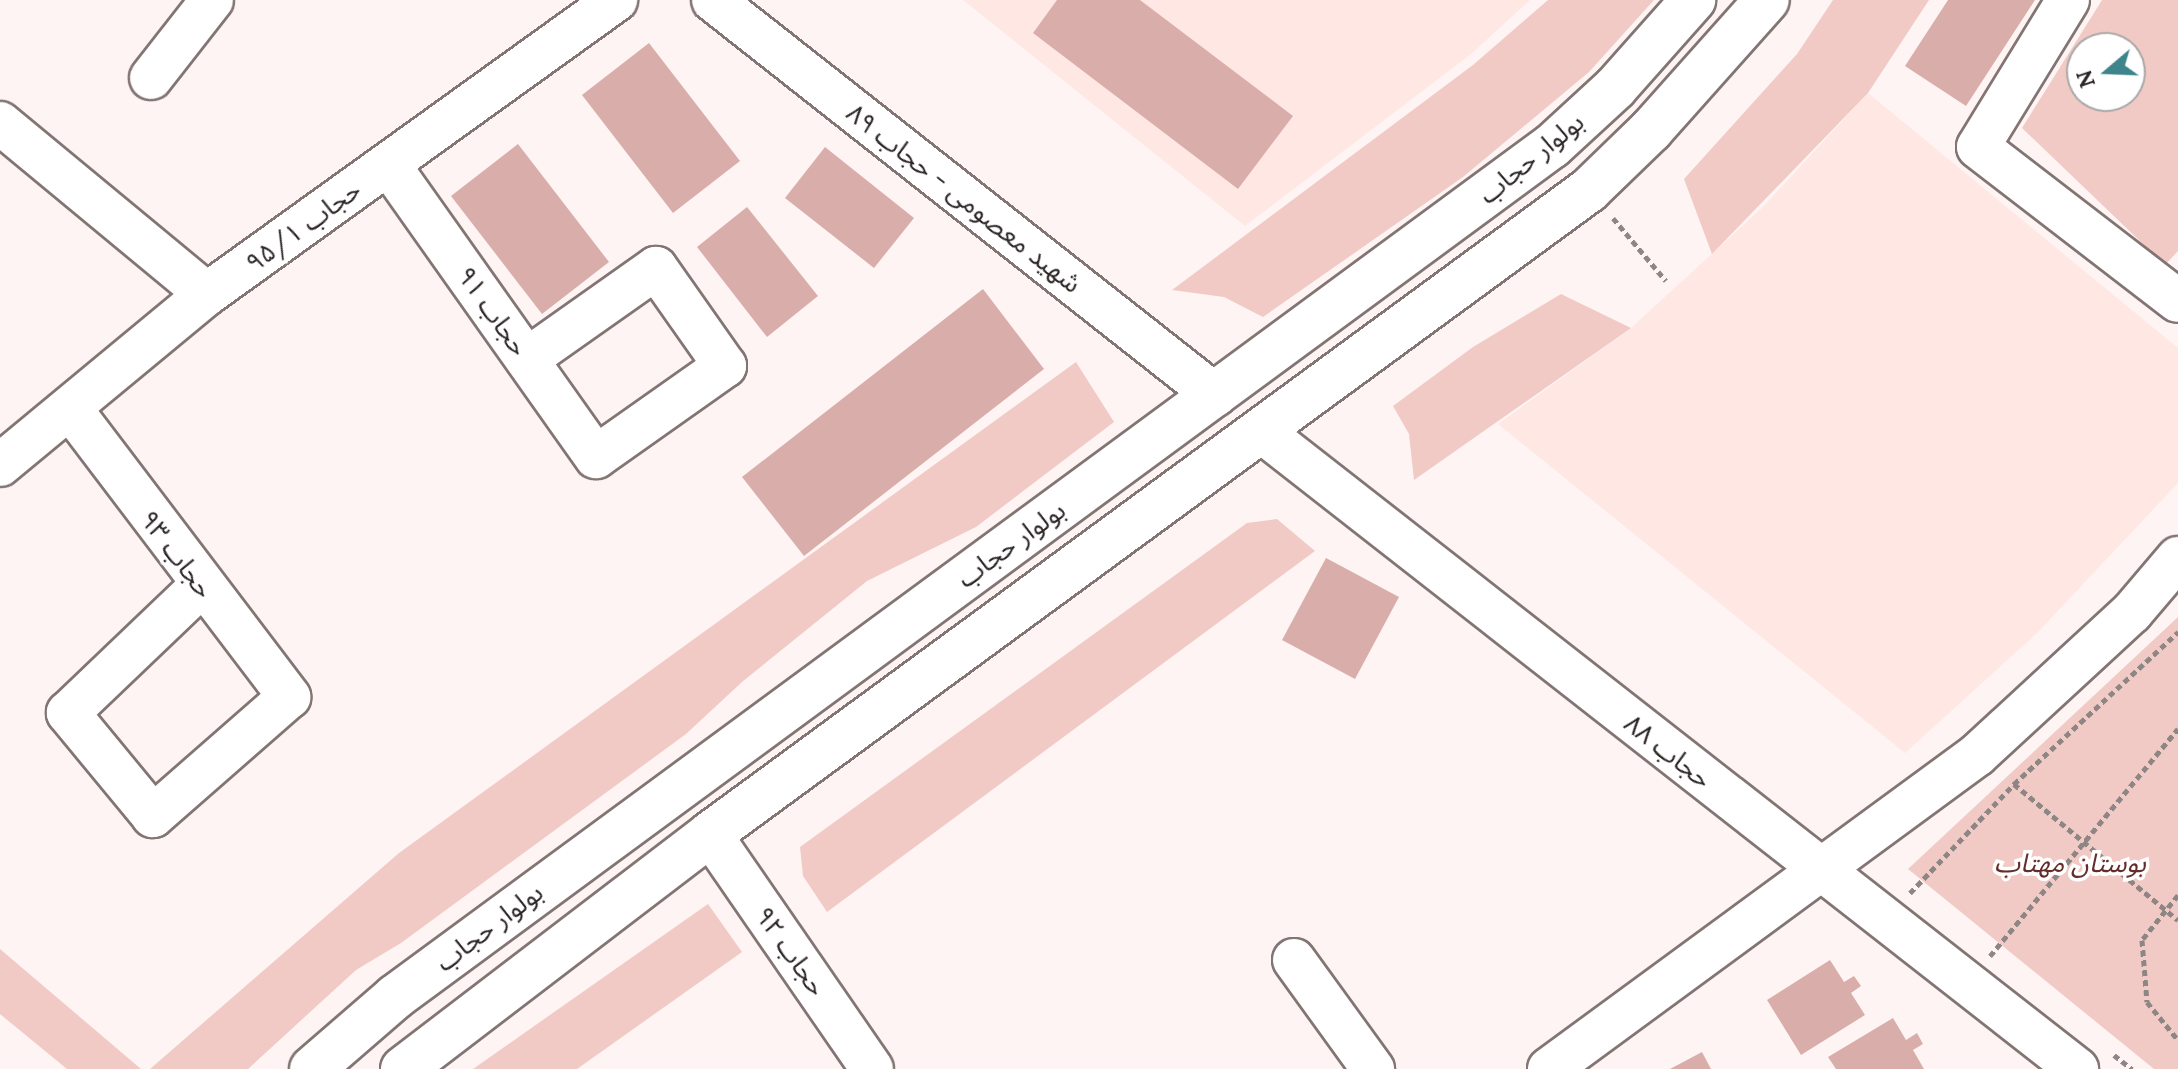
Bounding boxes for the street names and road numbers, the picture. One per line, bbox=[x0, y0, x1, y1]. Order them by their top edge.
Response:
street label: شهید معصومی - حجاب ۸۹ bbox=[840, 97, 1088, 299]
street label: بولوار حجاب bbox=[1472, 106, 1590, 210]
street label: حجاب ۹۵/۱ bbox=[239, 174, 367, 278]
street label: حجاب ۹۱ bbox=[451, 260, 535, 362]
street label: بولوار حجاب bbox=[951, 494, 1071, 594]
street label: حجاب ۹۳ bbox=[134, 504, 220, 604]
street label: حجاب ۸۸ bbox=[1618, 707, 1718, 795]
street label: بولوار حجاب bbox=[429, 877, 549, 977]
street label: حجاب ۹۲ bbox=[749, 900, 833, 1002]

